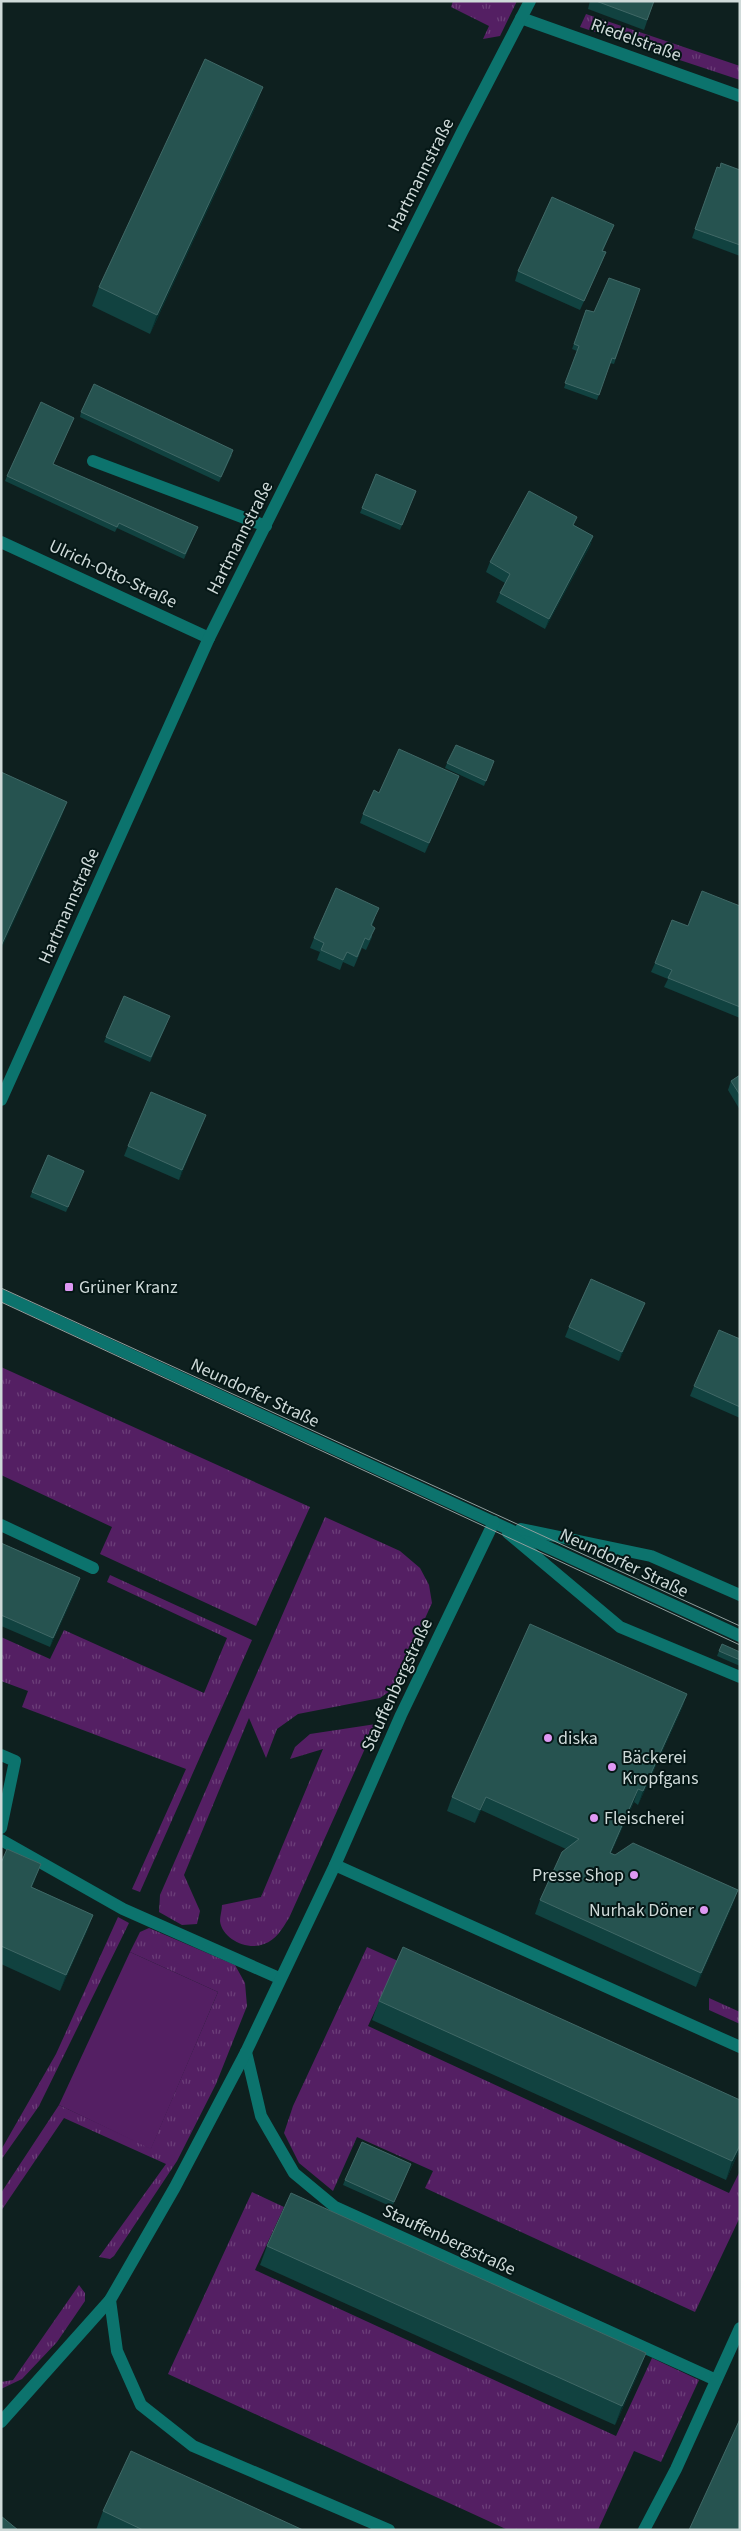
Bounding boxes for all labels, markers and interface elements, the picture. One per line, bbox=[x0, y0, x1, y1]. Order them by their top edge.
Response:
street label: Riedelstraße bbox=[587, 12, 685, 68]
street label: Hartmannstraße bbox=[382, 114, 460, 236]
street label: Hartmannstraße bbox=[201, 477, 279, 599]
street label: Ulrich-Otto-Straße bbox=[45, 533, 181, 615]
street label: Hartmannstraße bbox=[32, 844, 106, 968]
place label: Grüner Kranz bbox=[79, 1275, 178, 1300]
marker: Grüner Kranz bbox=[63, 1281, 75, 1293]
street label: Neundorfer Straße bbox=[186, 1352, 324, 1434]
street label: Neundorfer Straße bbox=[555, 1522, 693, 1604]
street label: Stauffenbergstraße bbox=[355, 1614, 439, 1756]
place label: diska bbox=[558, 1726, 598, 1751]
marker: diska bbox=[542, 1732, 554, 1744]
place label: Bäckerei Kropfgans bbox=[622, 1745, 698, 1791]
marker: Bäckerei Kropfgans bbox=[606, 1761, 618, 1773]
place label: Fleischerei bbox=[604, 1806, 685, 1831]
marker: Fleischerei bbox=[588, 1812, 600, 1824]
place label: Presse Shop bbox=[532, 1863, 624, 1888]
marker: Presse Shop bbox=[628, 1869, 640, 1881]
place label: Nurhak Döner bbox=[589, 1898, 695, 1923]
marker: Nurhak Döner bbox=[698, 1904, 710, 1916]
street label: Stauffenbergstraße bbox=[378, 2198, 520, 2282]

